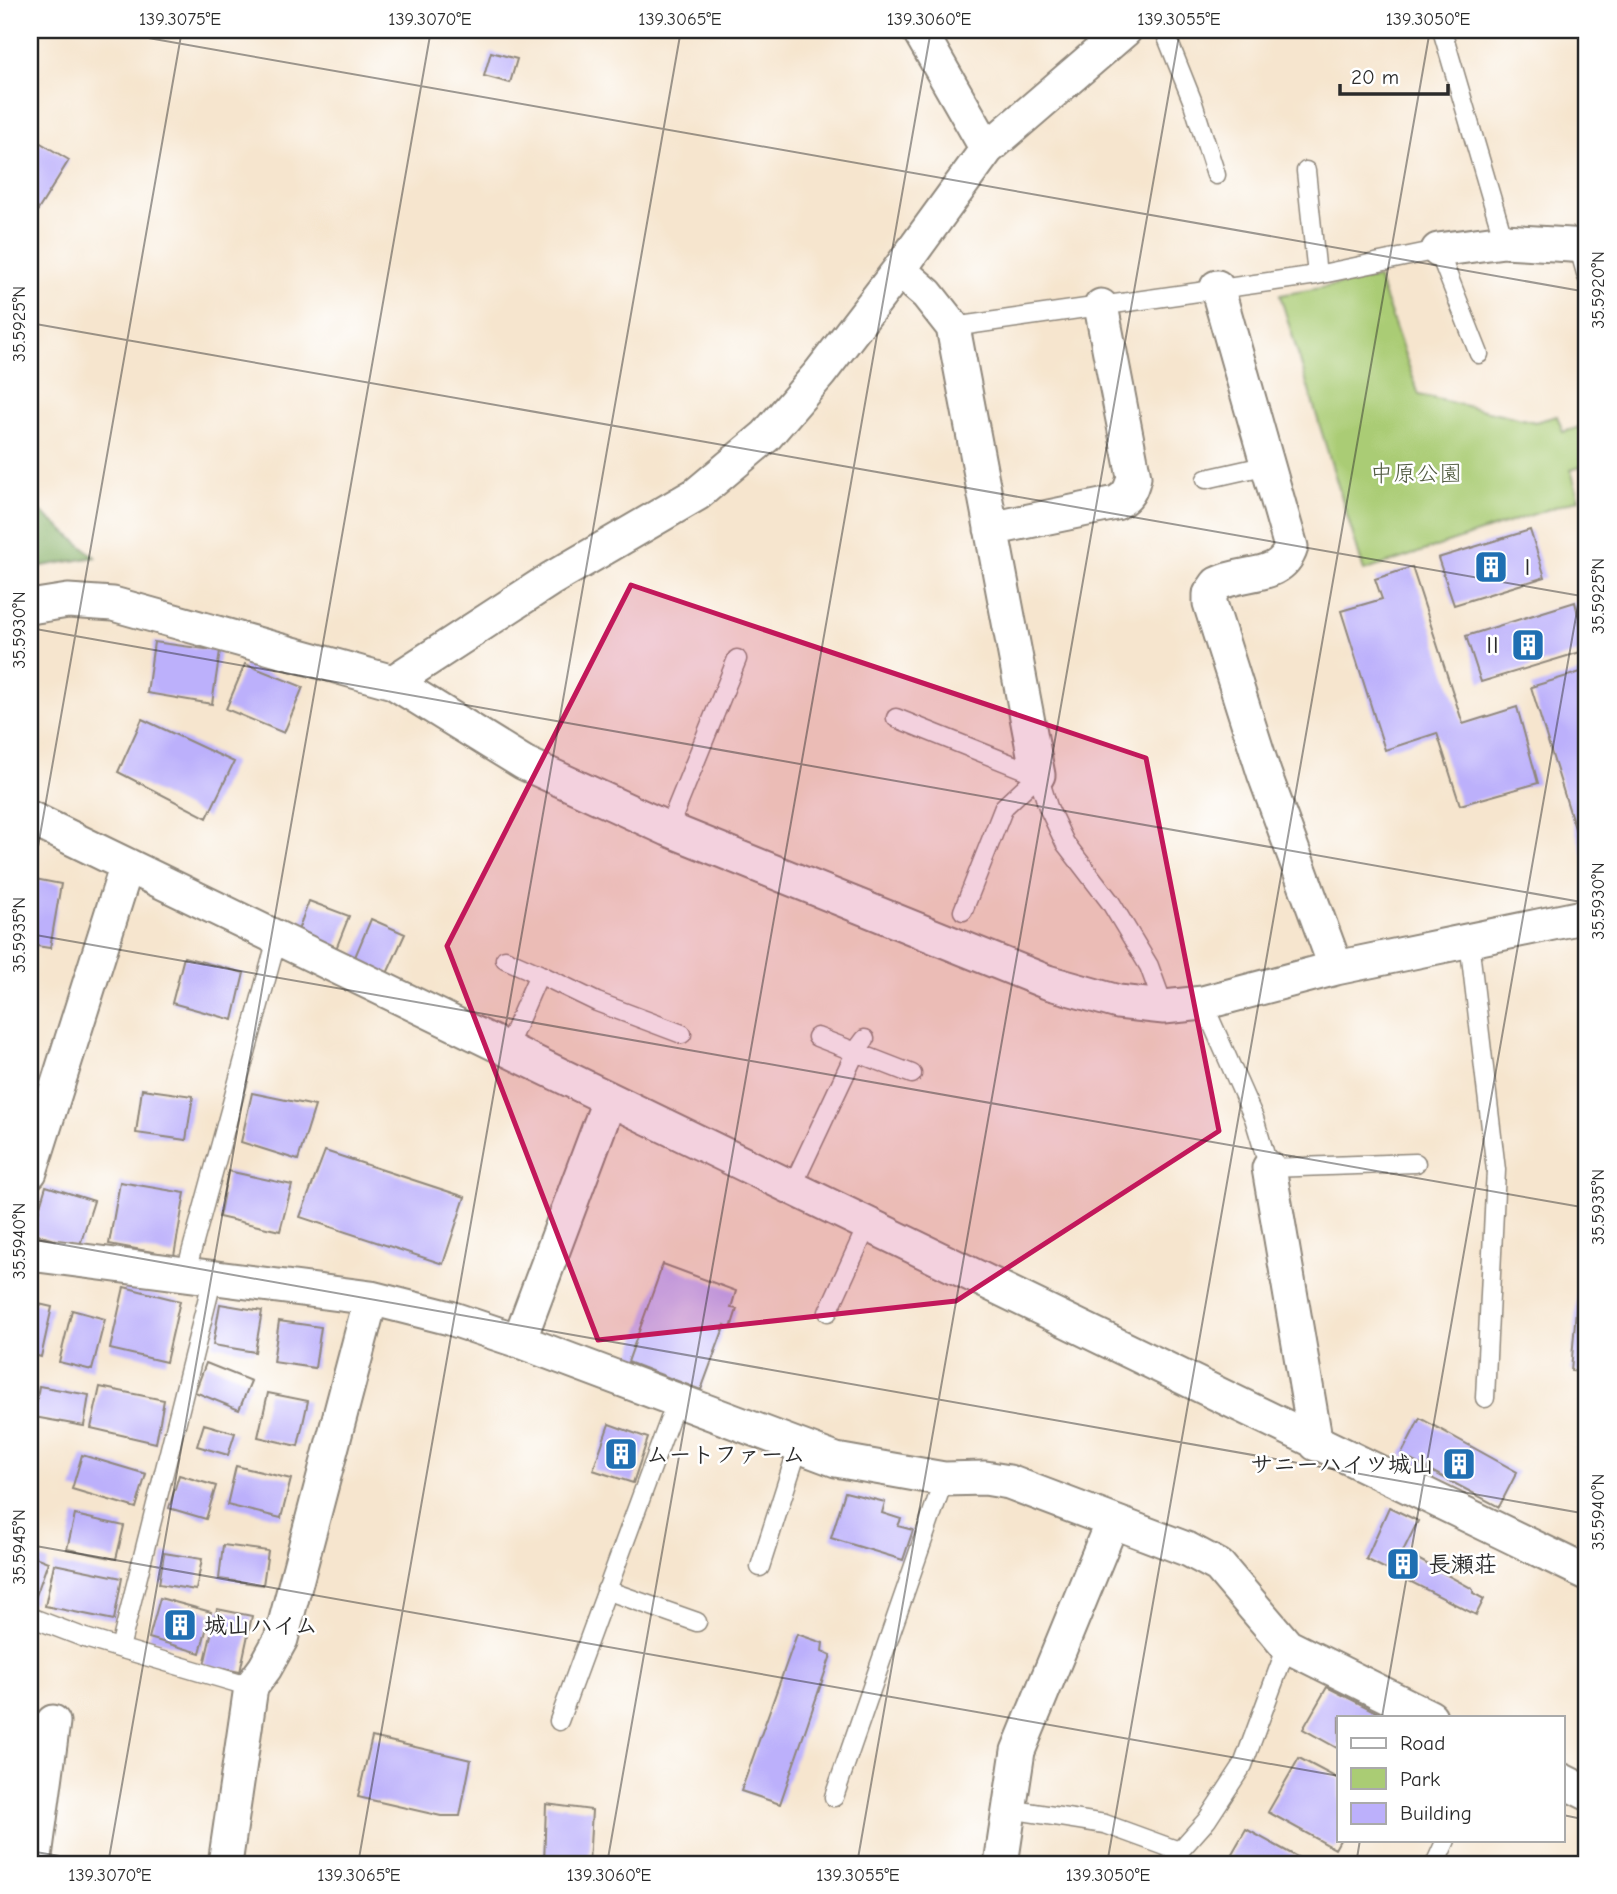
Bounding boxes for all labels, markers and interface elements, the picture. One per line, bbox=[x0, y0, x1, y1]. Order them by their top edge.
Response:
text: 139.3075°E bbox=[139, 9, 221, 30]
text: 139.3070°E bbox=[388, 9, 472, 30]
text: 139.3065°E bbox=[638, 9, 722, 30]
text: 139.3060°E bbox=[887, 9, 971, 30]
text: 139.3055°E bbox=[1137, 9, 1221, 30]
text: 139.3050°E bbox=[1386, 9, 1470, 30]
scale bar bbox=[1340, 52, 1449, 96]
text: 20 m bbox=[1351, 65, 1399, 89]
text: 35.5920°N bbox=[1588, 251, 1609, 329]
text: 35.5925°N bbox=[9, 286, 30, 362]
park label: 中原公園 bbox=[1370, 460, 1462, 487]
building icon: Ⅰ bbox=[1472, 548, 1510, 586]
place label: Ⅰ bbox=[1516, 554, 1539, 581]
text: 35.5925°N bbox=[1588, 558, 1609, 634]
text: 35.5930°N bbox=[9, 591, 30, 669]
building icon: Ⅱ bbox=[1509, 626, 1547, 664]
place label: Ⅱ bbox=[1481, 632, 1504, 659]
text: 35.5930°N bbox=[1588, 862, 1609, 940]
text: 35.5935°N bbox=[9, 897, 30, 973]
text: 35.5935°N bbox=[1588, 1169, 1609, 1245]
text: 35.5940°N bbox=[9, 1203, 30, 1279]
building icon: ムートファーム bbox=[602, 1435, 640, 1473]
place label: ムートファーム bbox=[646, 1441, 806, 1468]
building icon: サニーハイツ城山 bbox=[1440, 1445, 1478, 1483]
place label: サニーハイツ城山 bbox=[1250, 1451, 1434, 1478]
text: 35.5940°N bbox=[1588, 1474, 1609, 1550]
text: 35.5945°N bbox=[9, 1509, 30, 1585]
building icon: 長瀬荘 bbox=[1384, 1545, 1422, 1583]
place label: 長瀬荘 bbox=[1428, 1551, 1497, 1578]
building icon: 城山ハイム bbox=[161, 1606, 199, 1644]
place label: 城山ハイム bbox=[204, 1612, 318, 1639]
legend bbox=[1337, 1716, 1564, 1842]
text: Road bbox=[1400, 1731, 1445, 1755]
text: Park bbox=[1400, 1767, 1440, 1791]
text: Building bbox=[1400, 1801, 1472, 1825]
text: 139.3070°E bbox=[68, 1865, 152, 1886]
text: 139.3065°E bbox=[317, 1865, 401, 1886]
text: 139.3060°E bbox=[567, 1865, 651, 1886]
text: 139.3055°E bbox=[816, 1865, 900, 1886]
text: 139.3050°E bbox=[1066, 1865, 1150, 1886]

